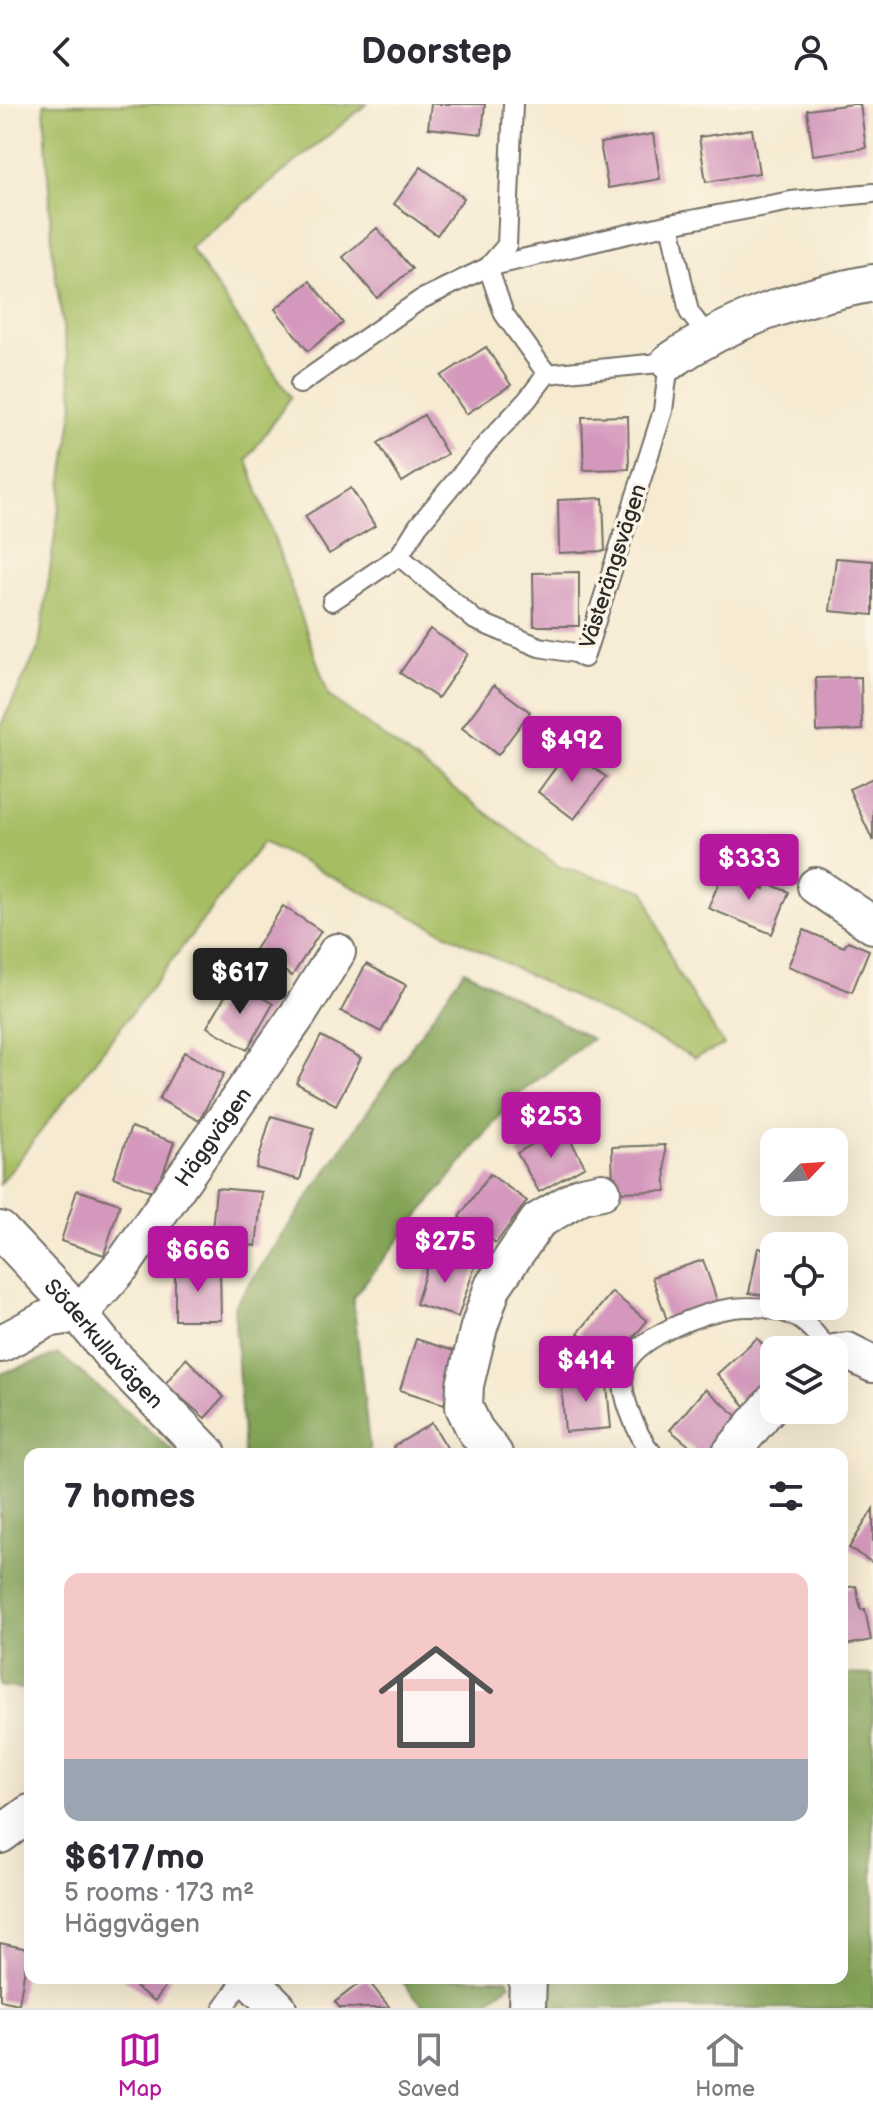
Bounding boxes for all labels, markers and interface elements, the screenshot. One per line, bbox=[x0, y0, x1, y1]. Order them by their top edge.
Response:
icon: back bbox=[40, 30, 84, 74]
icon: person bbox=[789, 30, 833, 74]
text: Doorstep bbox=[361, 31, 512, 74]
street label: Västerängsvägen bbox=[574, 481, 653, 652]
pin: $492 bbox=[525, 716, 619, 784]
text: $492 bbox=[540, 726, 604, 757]
pin: $333 bbox=[702, 834, 796, 902]
text: $333 bbox=[718, 844, 780, 875]
pin: $617 bbox=[193, 948, 287, 1016]
text: $617 bbox=[211, 958, 269, 989]
street label: Häggvägen bbox=[170, 1083, 258, 1192]
pin: $253 bbox=[504, 1092, 598, 1160]
text: $253 bbox=[520, 1102, 582, 1133]
north arrow bbox=[760, 1128, 848, 1216]
map controls bbox=[760, 1128, 848, 1424]
pin: $275 bbox=[398, 1217, 492, 1285]
pin: $666 bbox=[151, 1226, 245, 1294]
text: $275 bbox=[414, 1227, 476, 1258]
button: locate bbox=[760, 1232, 848, 1320]
text: $666 bbox=[166, 1236, 230, 1267]
street label: Söderkullavägen bbox=[38, 1274, 168, 1415]
pin: $414 bbox=[539, 1336, 633, 1404]
button: layers bbox=[760, 1336, 848, 1424]
text: $414 bbox=[557, 1346, 615, 1377]
icon: filters bbox=[764, 1474, 808, 1518]
text: 7 homes bbox=[64, 1476, 195, 1517]
icon: home bbox=[364, 1625, 508, 1769]
text: $617/mo bbox=[64, 1837, 204, 1878]
text: 5 rooms · 173 m² bbox=[64, 1878, 254, 1909]
text: Häggvägen bbox=[64, 1909, 200, 1940]
tab: Map bbox=[118, 2028, 162, 2103]
tab: Saved bbox=[398, 2028, 460, 2103]
tab: Home bbox=[695, 2028, 755, 2103]

